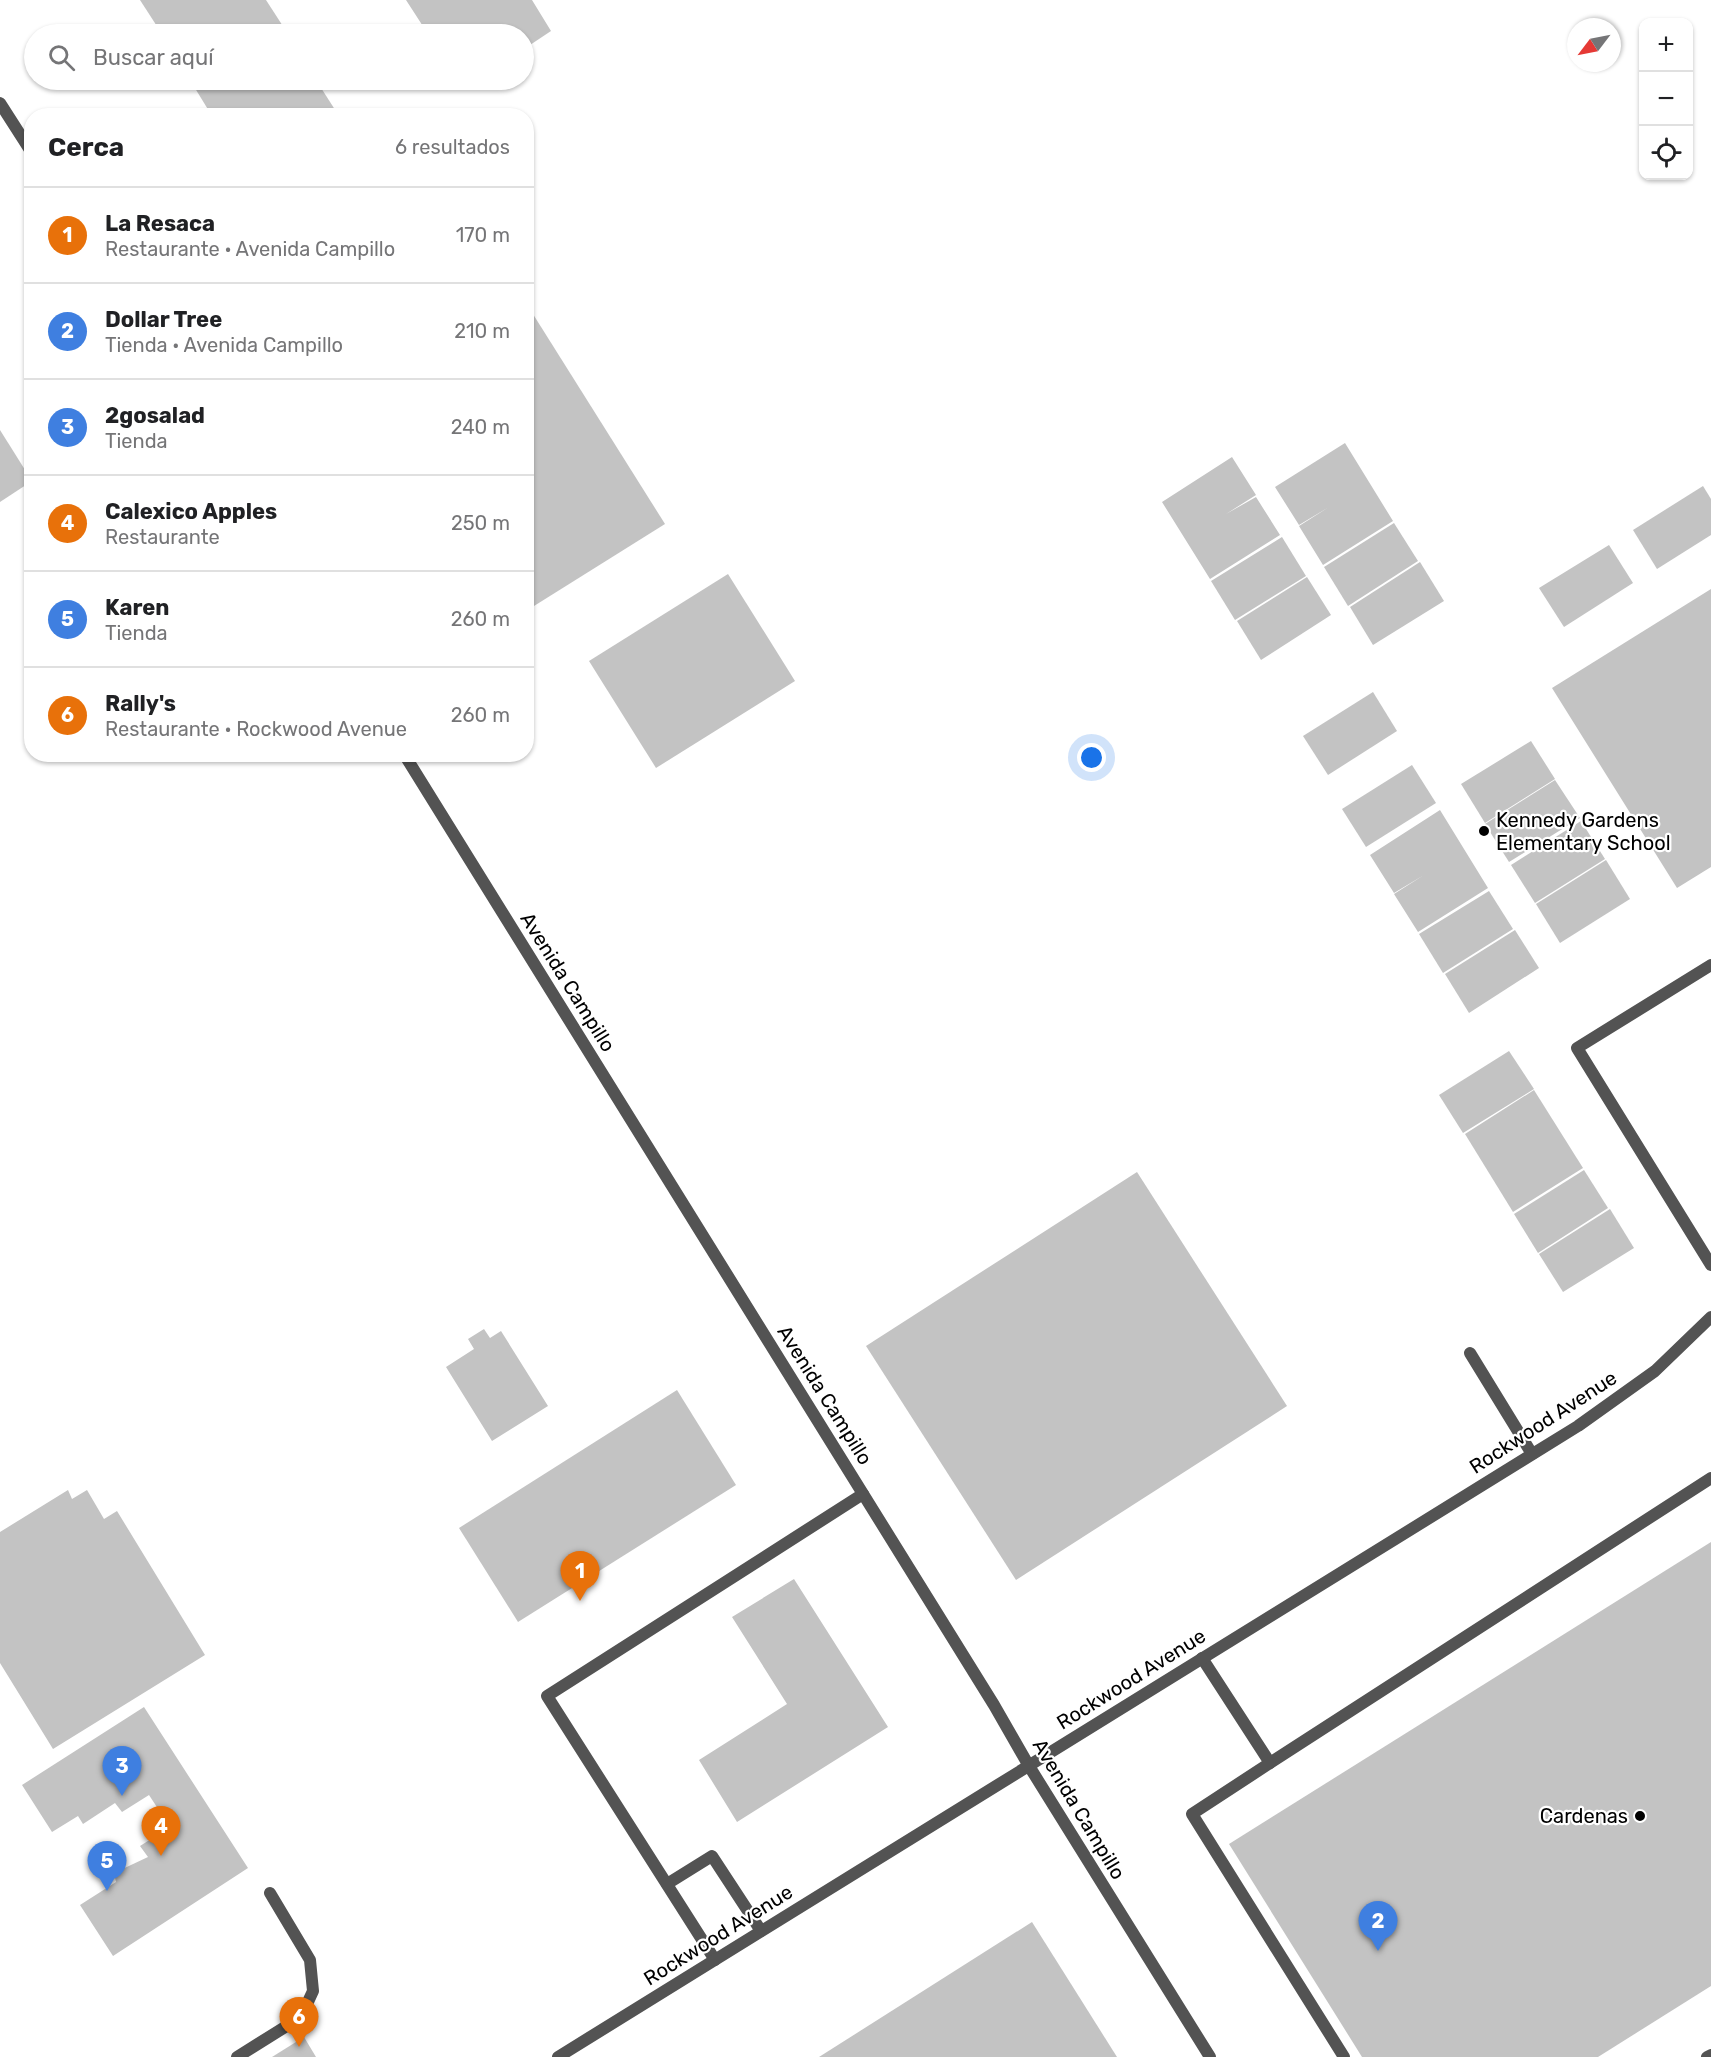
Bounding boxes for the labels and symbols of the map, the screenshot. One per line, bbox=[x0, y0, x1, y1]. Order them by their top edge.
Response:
north arrow bbox=[1567, 18, 1621, 72]
your location bbox=[1077, 743, 1106, 772]
place label: Kennedy Gardens Elementary School bbox=[1496, 808, 1671, 855]
marker: Kennedy Gardens Elementary School bbox=[1477, 824, 1491, 838]
street label: Avenida Campillo bbox=[516, 908, 620, 1056]
street label: Avenida Campillo bbox=[773, 1321, 877, 1469]
street label: Rockwood Avenue bbox=[1465, 1365, 1621, 1479]
pin: 1 bbox=[560, 1552, 600, 1601]
street label: Rockwood Avenue bbox=[1052, 1624, 1210, 1734]
street label: Avenida Campillo bbox=[1028, 1734, 1130, 1884]
pin: 3 bbox=[102, 1746, 142, 1796]
place label: Cardenas bbox=[1540, 1804, 1628, 1828]
pin: 4 bbox=[142, 1806, 180, 1856]
marker: Cardenas bbox=[1633, 1809, 1647, 1823]
pin: 5 bbox=[88, 1842, 126, 1891]
street label: Rockwood Avenue bbox=[639, 1880, 797, 1990]
pin: 2 bbox=[1358, 1902, 1398, 1951]
pin: 6 bbox=[280, 1998, 318, 2047]

